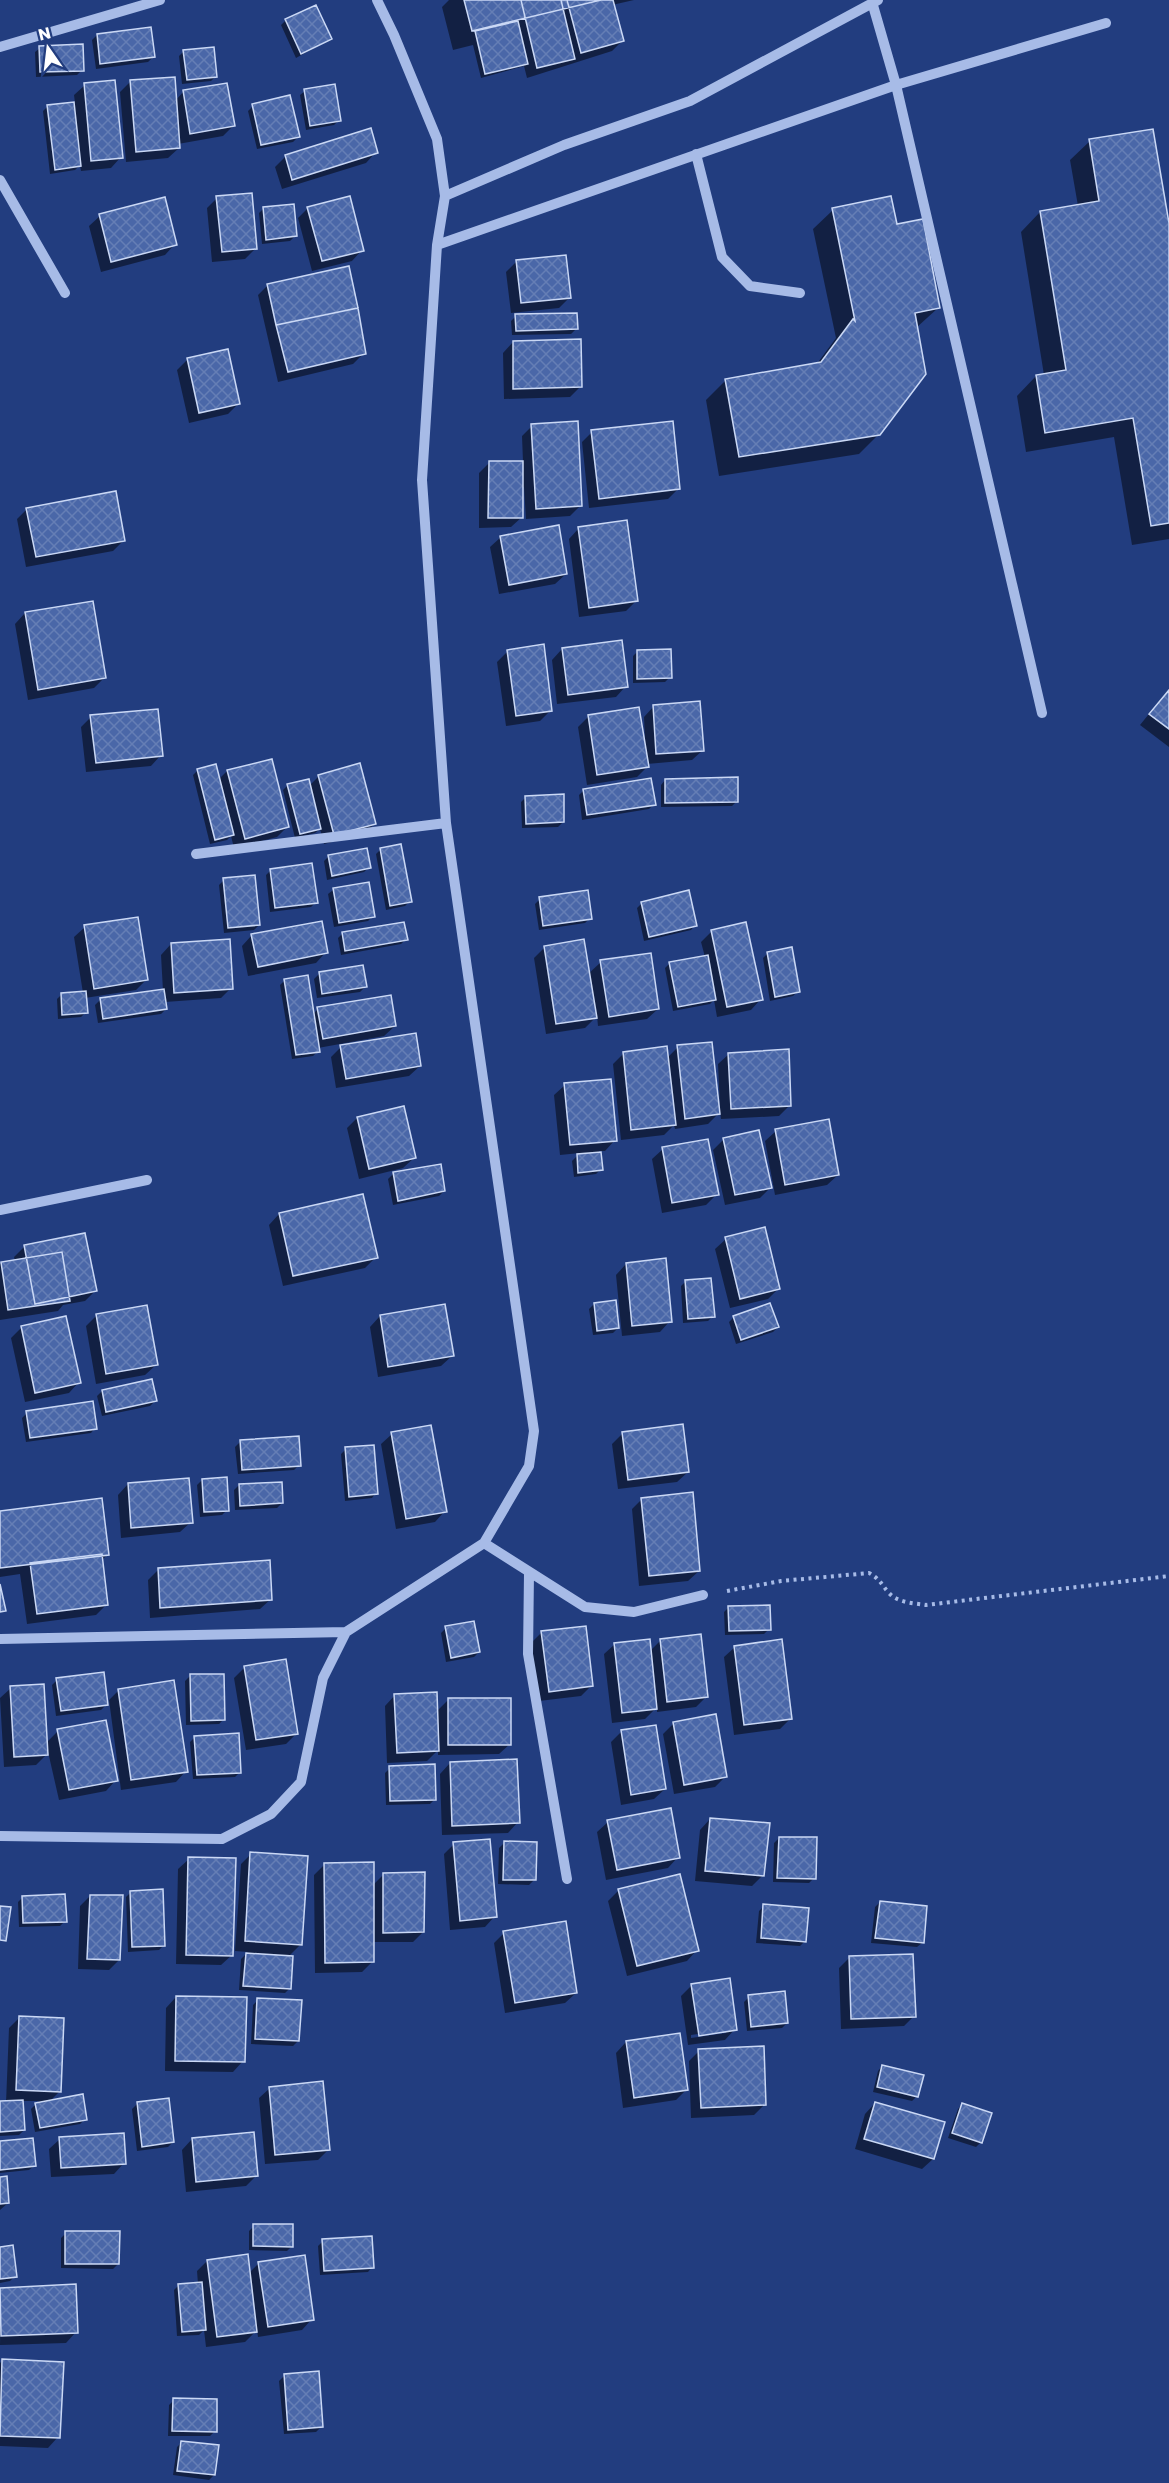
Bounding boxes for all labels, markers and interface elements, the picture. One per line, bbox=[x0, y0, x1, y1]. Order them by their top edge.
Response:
north arrow bbox=[18, 18, 78, 78]
text: N bbox=[36, 21, 53, 47]

